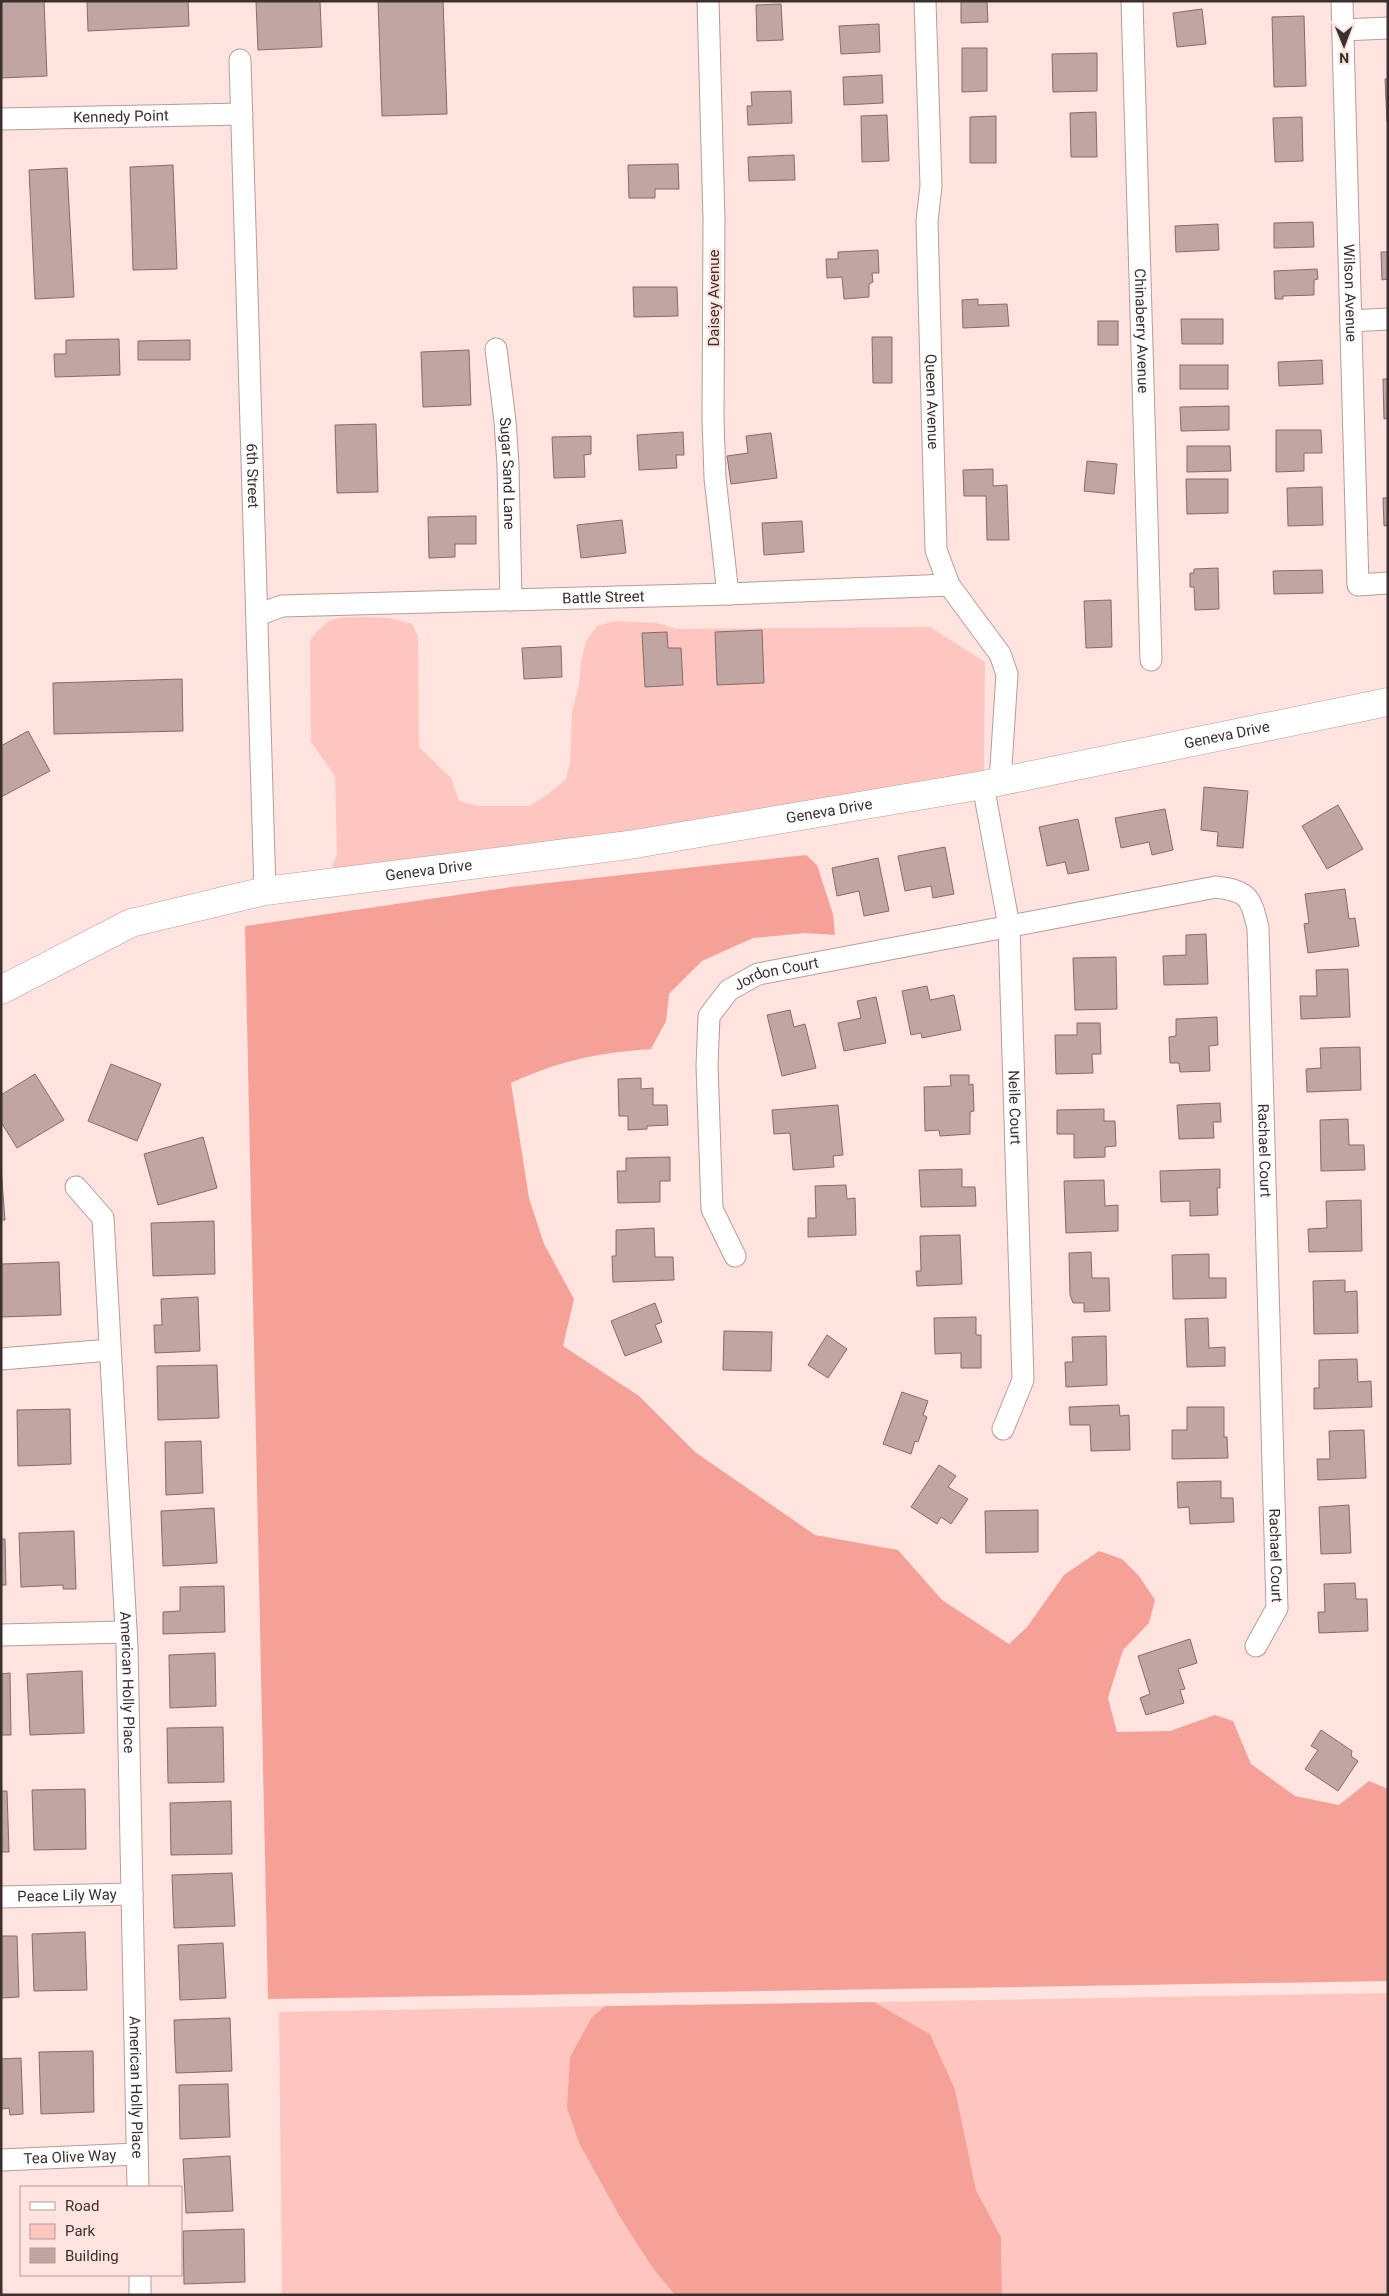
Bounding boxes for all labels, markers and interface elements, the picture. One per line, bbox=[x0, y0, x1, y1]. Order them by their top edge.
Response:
north arrow bbox=[1319, 20, 1369, 70]
text: N bbox=[1339, 50, 1349, 66]
street label: Kennedy Point bbox=[73, 107, 169, 127]
street label: Wilson Avenue bbox=[1340, 244, 1360, 342]
street label: Daisey Avenue bbox=[705, 249, 723, 347]
street label: Chinaberry Avenue bbox=[1131, 268, 1152, 394]
street label: Queen Avenue bbox=[922, 354, 942, 450]
street label: Sugar Sand Lane bbox=[496, 416, 518, 530]
street label: 6th Street bbox=[243, 443, 262, 509]
street label: Battle Street bbox=[562, 587, 645, 607]
street label: Geneva Drive bbox=[1182, 717, 1271, 753]
street label: Geneva Drive bbox=[785, 795, 874, 827]
street label: Geneva Drive bbox=[384, 856, 473, 885]
street label: Jordon Court bbox=[731, 954, 820, 995]
street label: Neile Court bbox=[1004, 1070, 1025, 1145]
street label: Rachael Court bbox=[1254, 1103, 1275, 1198]
street label: Rachael Court bbox=[1265, 1508, 1286, 1603]
street label: American Holly Place bbox=[116, 1611, 138, 1754]
street label: Peace Lily Way bbox=[17, 1885, 117, 1906]
street label: American Holly Place bbox=[126, 2016, 146, 2158]
street label: Tea Olive Way bbox=[23, 2146, 117, 2168]
legend bbox=[20, 2186, 182, 2276]
text: Road bbox=[65, 2197, 99, 2215]
text: Park bbox=[65, 2222, 96, 2240]
text: Building bbox=[65, 2247, 119, 2265]

